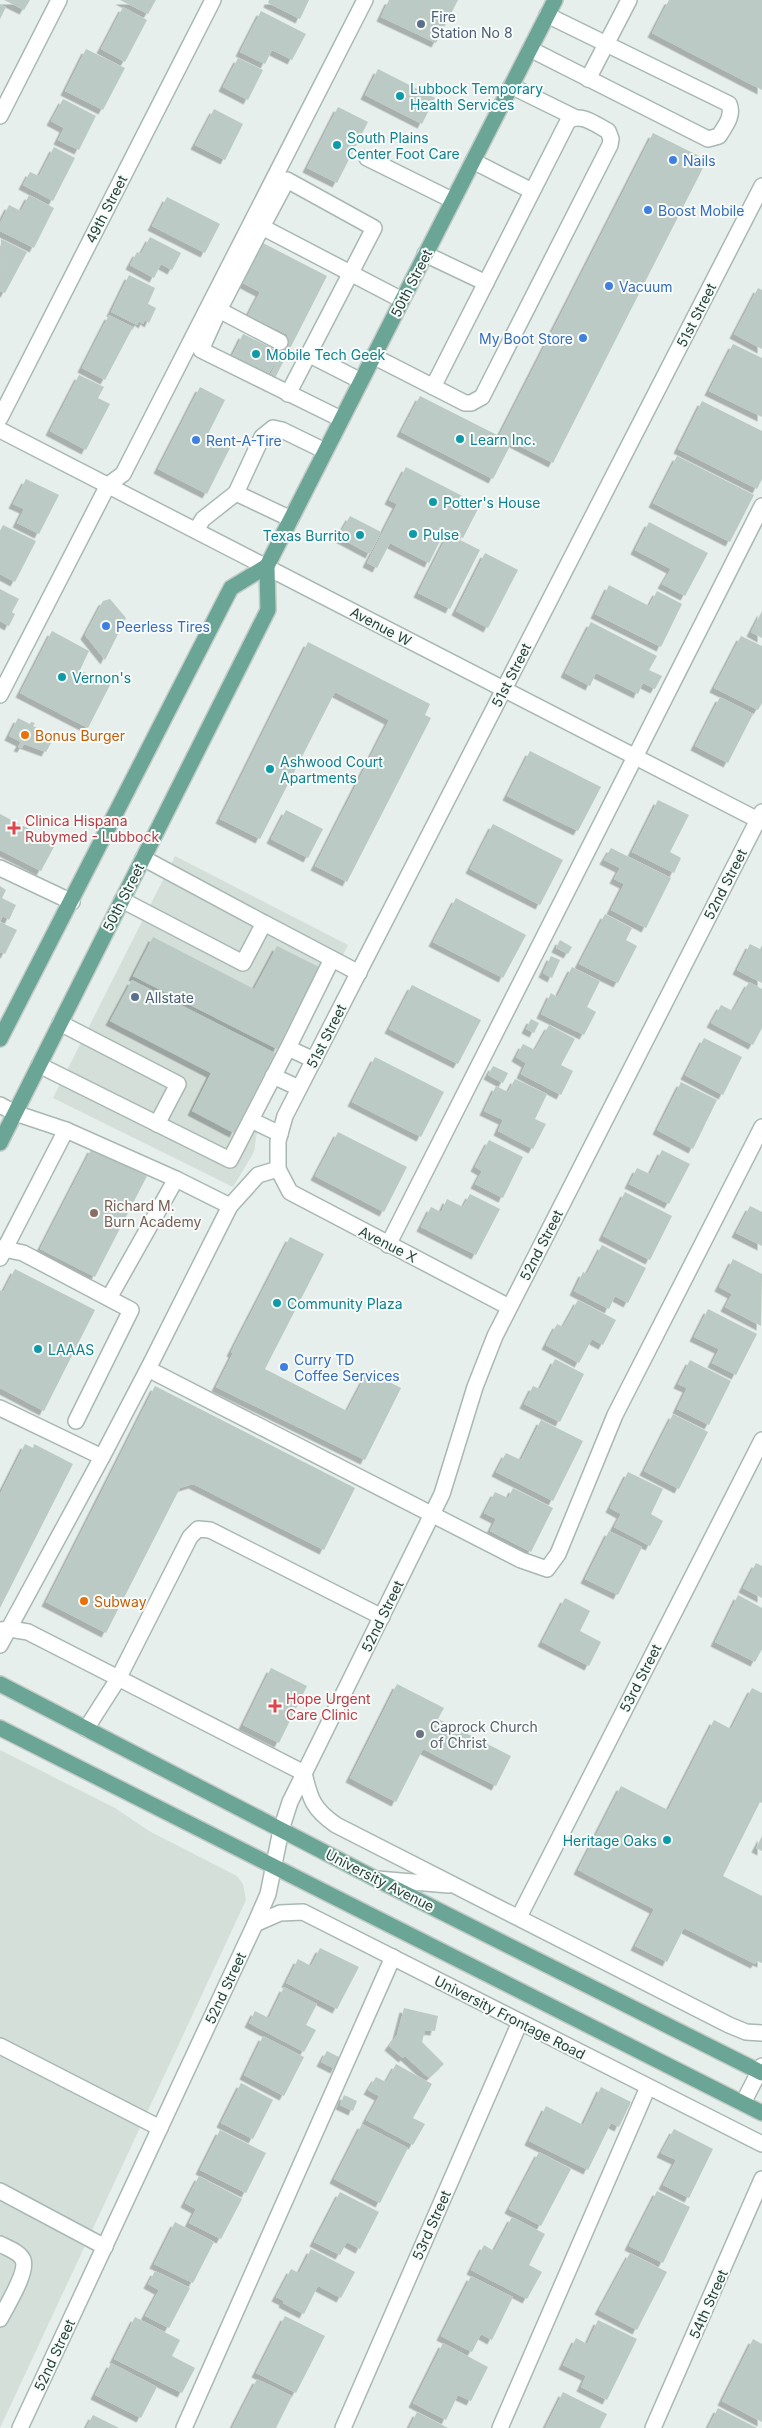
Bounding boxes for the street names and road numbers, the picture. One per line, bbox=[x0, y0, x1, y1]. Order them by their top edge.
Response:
street label: 49th Street bbox=[82, 172, 131, 246]
street label: 50th Street bbox=[387, 246, 436, 320]
street label: 51st Street bbox=[673, 280, 720, 350]
street label: Avenue W bbox=[347, 603, 415, 649]
street label: 51st Street bbox=[488, 640, 535, 710]
street label: 52nd Street bbox=[700, 845, 750, 922]
street label: 50th Street bbox=[99, 860, 148, 934]
street label: 51st Street bbox=[303, 1001, 350, 1071]
street label: 52nd Street bbox=[516, 1206, 566, 1283]
street label: Avenue X bbox=[356, 1222, 420, 1266]
street label: 52nd Street bbox=[357, 1577, 407, 1654]
street label: 53rd Street bbox=[616, 1641, 665, 1715]
street label: University Avenue bbox=[323, 1845, 437, 1915]
street label: 52nd Street bbox=[201, 1949, 249, 2027]
street label: University Frontage Road bbox=[432, 1972, 588, 2062]
street label: 53rd Street bbox=[408, 2187, 454, 2262]
street label: 54th Street bbox=[685, 2266, 731, 2341]
street label: 52nd Street bbox=[30, 2316, 78, 2394]

